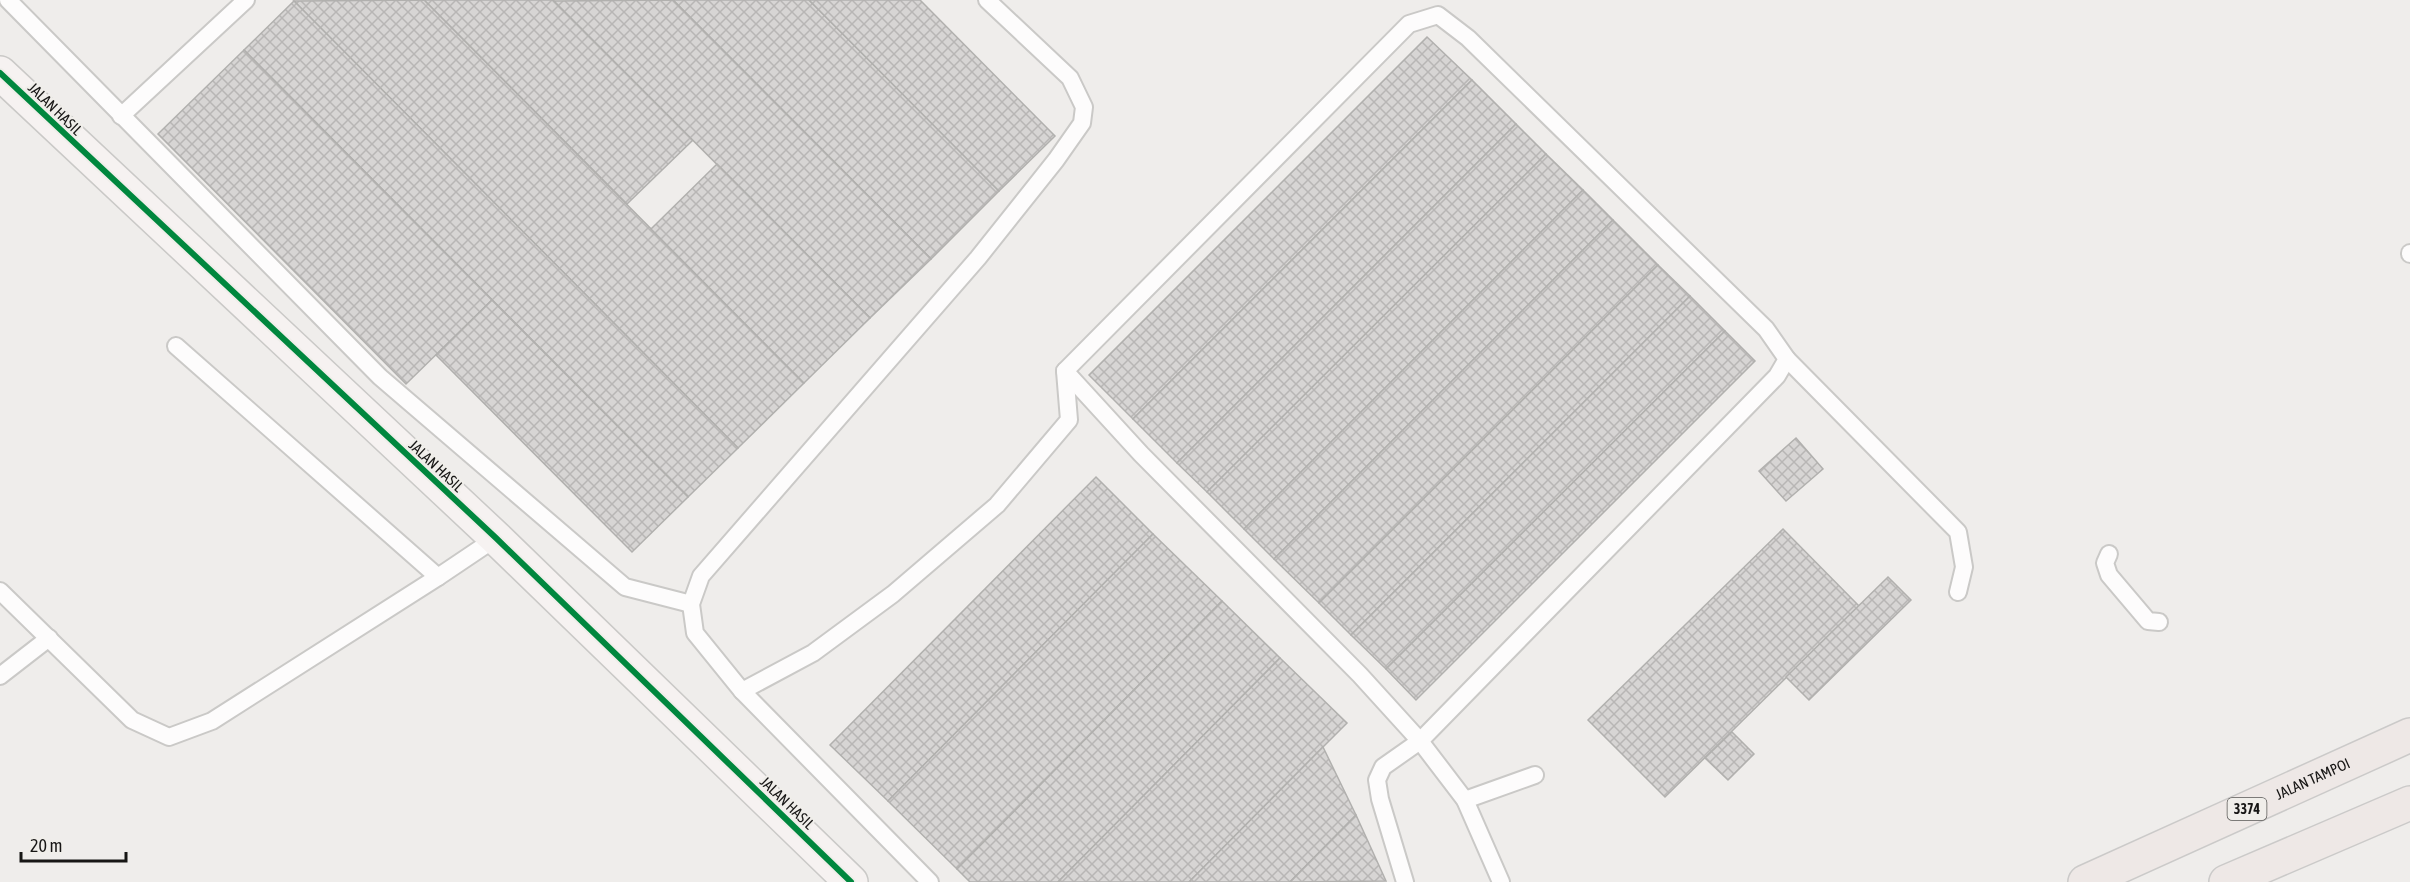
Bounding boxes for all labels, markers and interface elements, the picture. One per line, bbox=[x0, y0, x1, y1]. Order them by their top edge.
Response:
street label: JALAN HASIL bbox=[25, 79, 86, 139]
street label: JALAN HASIL bbox=[406, 436, 467, 495]
street label: JALAN TAMPOI bbox=[2273, 754, 2352, 803]
street label: JALAN HASIL bbox=[757, 773, 818, 833]
road number: 3374 bbox=[2228, 798, 2266, 820]
scale bar bbox=[21, 825, 126, 863]
text: 20 m bbox=[30, 835, 62, 856]

